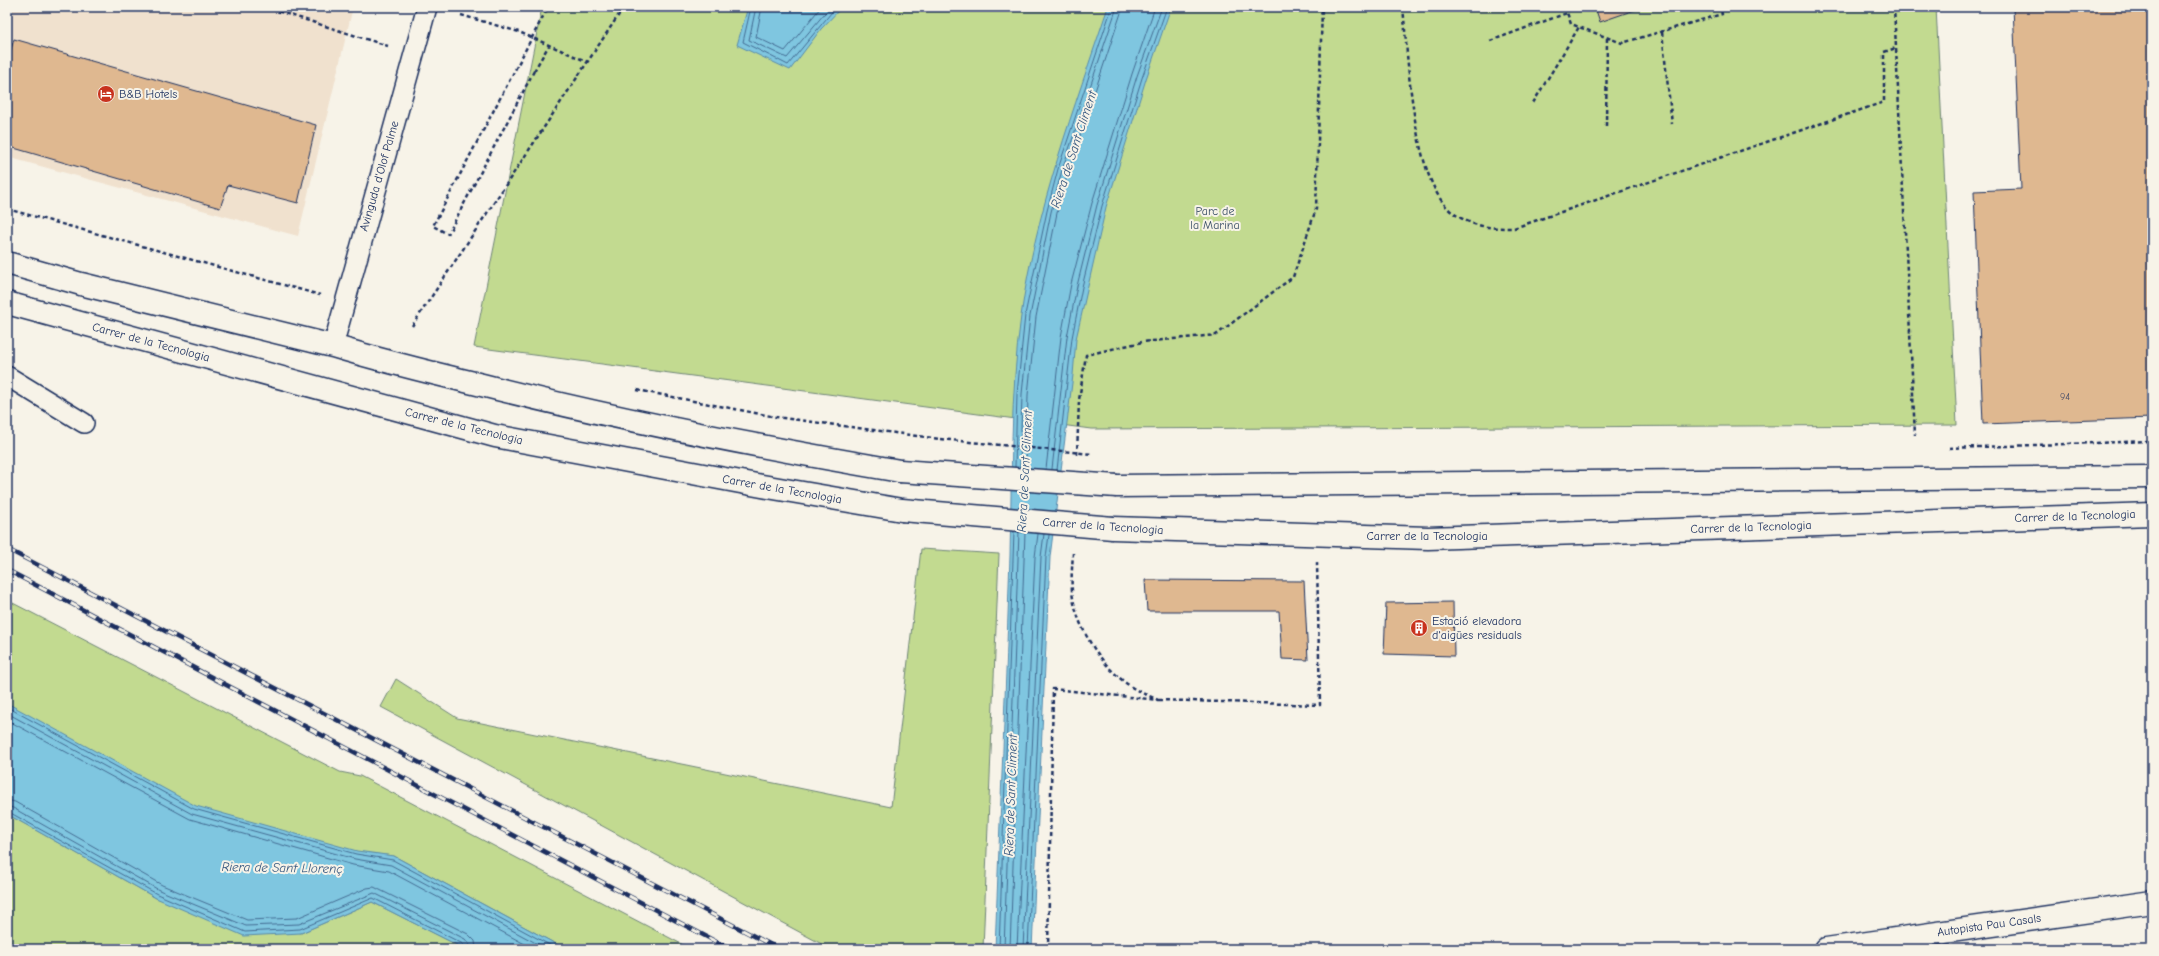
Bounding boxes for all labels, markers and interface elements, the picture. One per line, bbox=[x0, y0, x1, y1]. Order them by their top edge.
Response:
hotel icon: B&B Hotels bbox=[96, 84, 116, 104]
place label: B&B Hotels bbox=[119, 87, 177, 101]
water label: Riera de Sant Climent bbox=[1047, 88, 1100, 210]
street label: Avinguda d'Olof Palme bbox=[357, 119, 401, 233]
park label: Parc de la Marina bbox=[1190, 204, 1240, 232]
street label: Carrer de la Tecnologia bbox=[91, 320, 211, 364]
house number: 94 bbox=[2060, 391, 2070, 403]
street label: Carrer de la Tecnologia bbox=[404, 405, 524, 447]
water label: Riera de Sant Climent bbox=[1014, 409, 1035, 533]
street label: Carrer de la Tecnologia bbox=[721, 472, 843, 506]
street label: Carrer de la Tecnologia bbox=[2014, 507, 2136, 525]
street label: Carrer de la Tecnologia bbox=[1042, 515, 1164, 537]
street label: Carrer de la Tecnologia bbox=[1690, 518, 1812, 536]
street label: Carrer de la Tecnologia bbox=[1366, 529, 1488, 543]
place label: Estació elevadora d'aigües residuals bbox=[1432, 614, 1522, 642]
building icon: Estació elevadora d'aigües residuals bbox=[1409, 618, 1429, 638]
water label: Riera de Sant Climent bbox=[1001, 733, 1020, 856]
water label: Riera de Sant Llorenç bbox=[221, 859, 343, 876]
street label: Autopista Pau Casals bbox=[1936, 911, 2042, 939]

